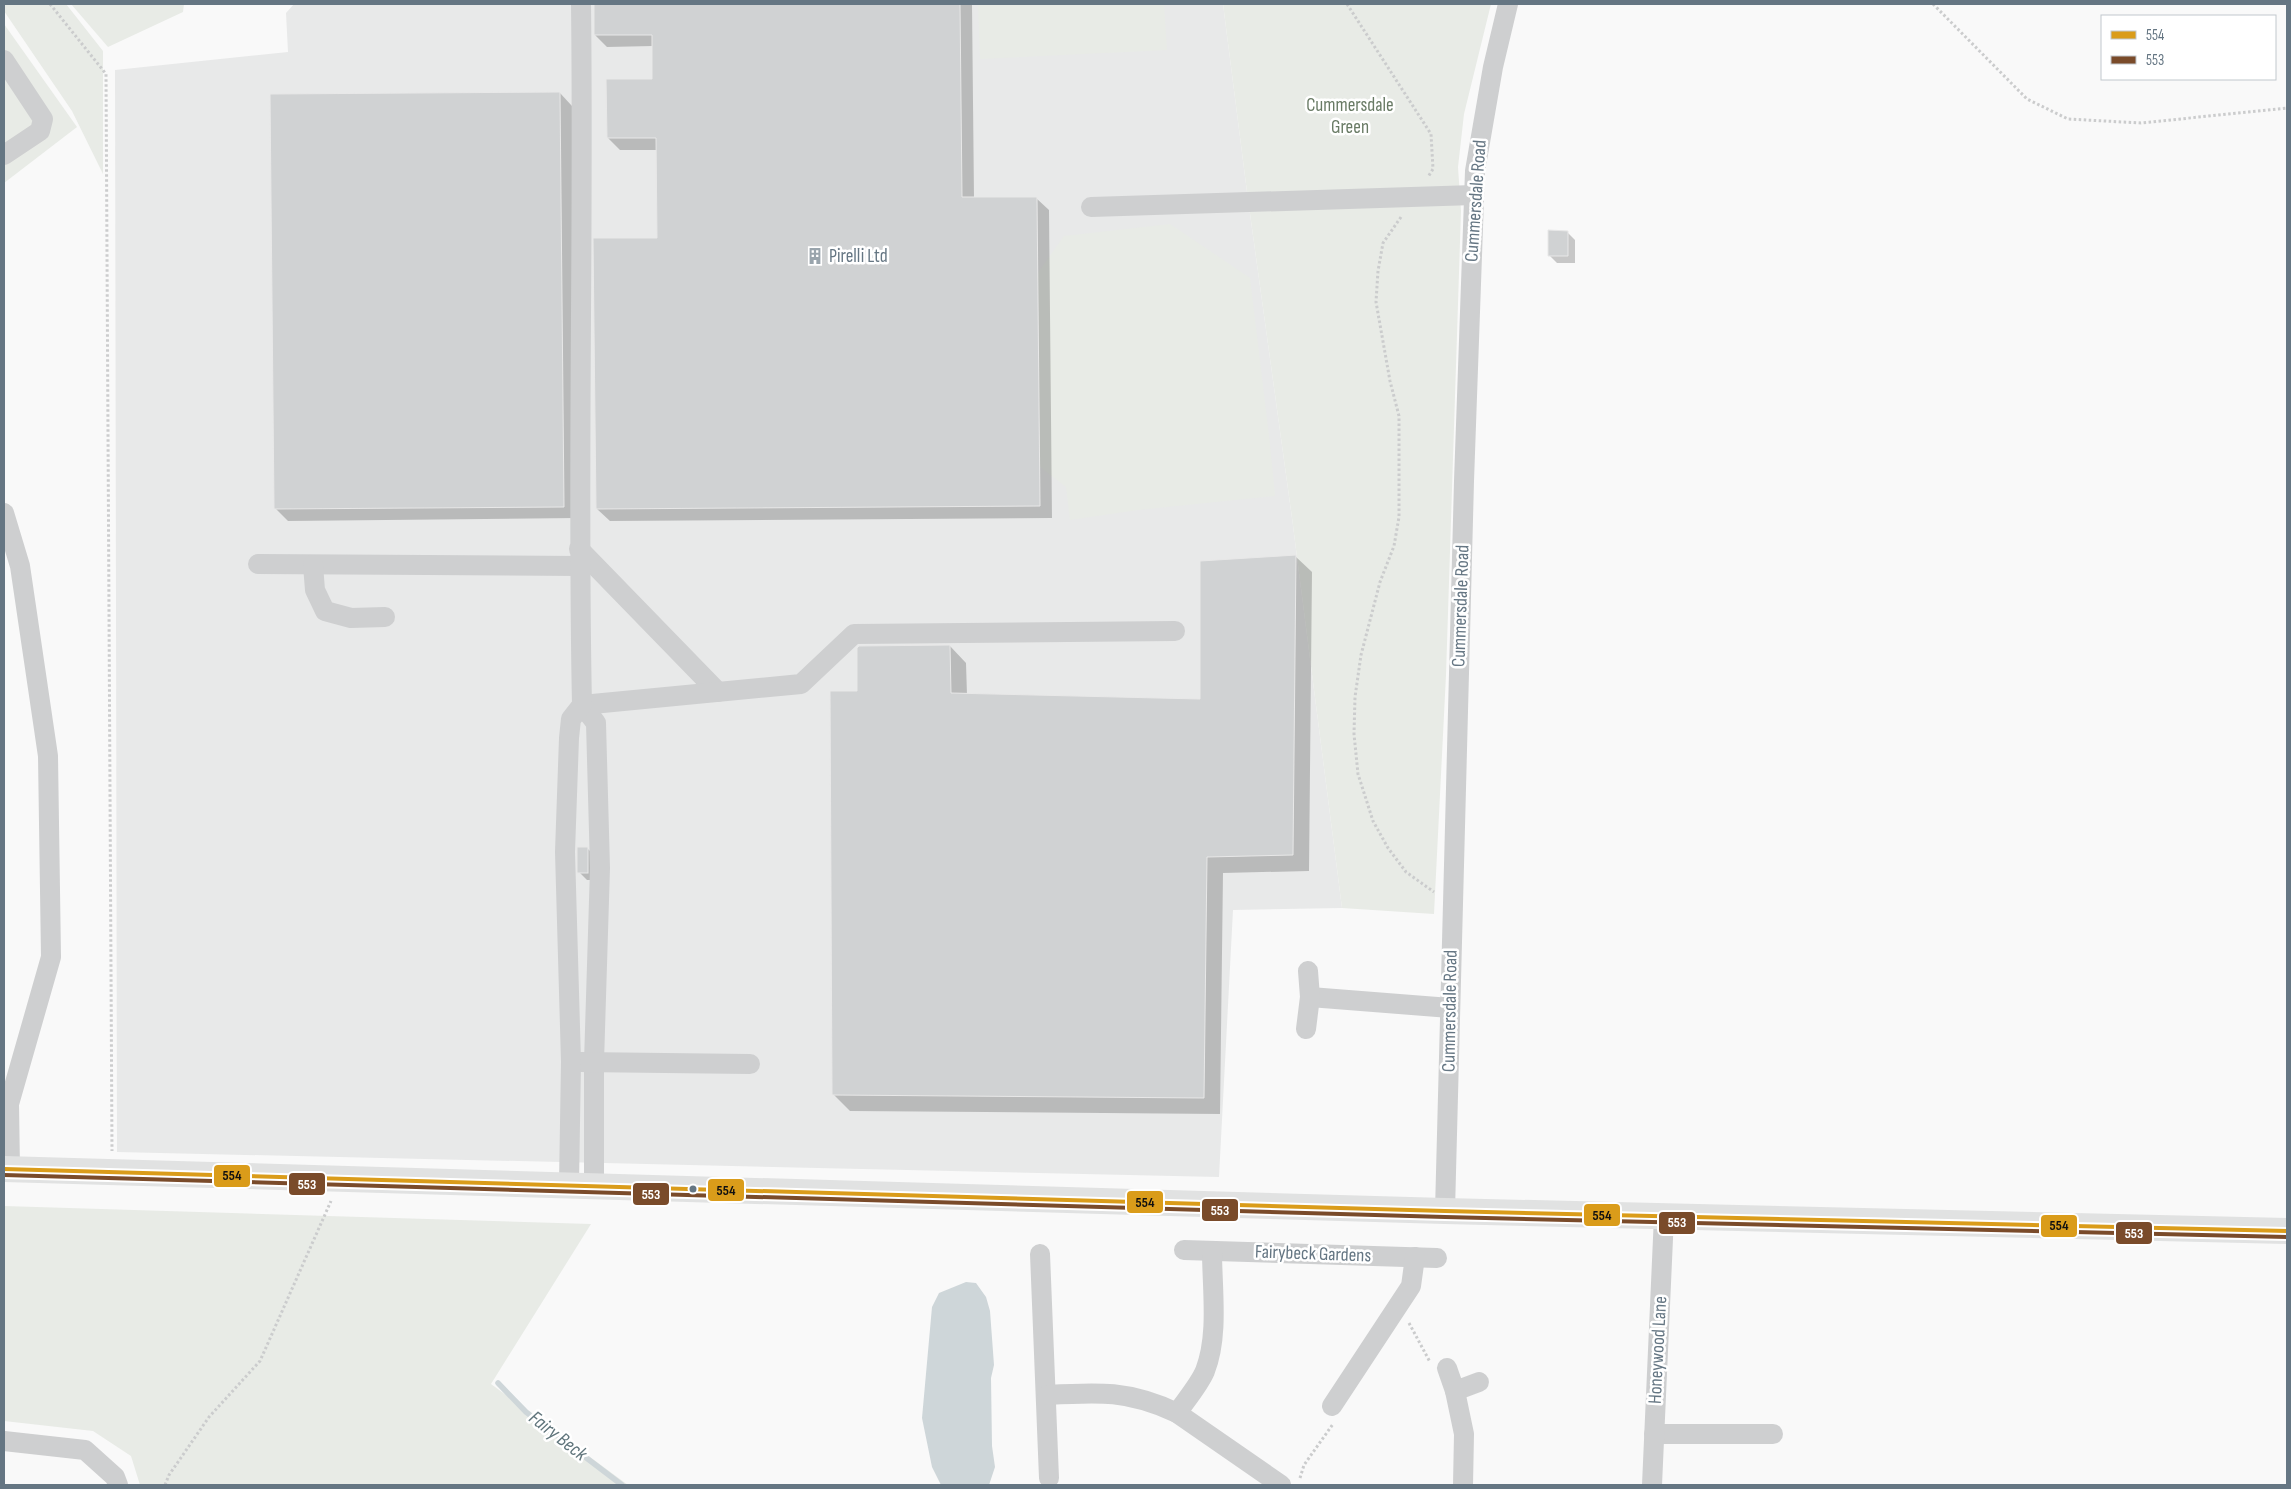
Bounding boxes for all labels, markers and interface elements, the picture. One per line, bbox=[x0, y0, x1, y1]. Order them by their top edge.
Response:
legend bbox=[2101, 15, 2276, 80]
text: 554 bbox=[2146, 26, 2164, 45]
text: 553 bbox=[2146, 51, 2164, 70]
park label: Cummersdale Green bbox=[1306, 94, 1394, 139]
street label: Cummersdale Road bbox=[1460, 139, 1492, 263]
place label: Pirelli Ltd bbox=[829, 245, 888, 268]
building icon: Pirelli Ltd bbox=[805, 246, 825, 266]
street label: Cummersdale Road bbox=[1447, 545, 1475, 667]
street label: Cummersdale Road bbox=[1437, 950, 1463, 1072]
line badge: 554 bbox=[213, 1164, 251, 1188]
text: 554 bbox=[223, 1167, 242, 1184]
line badge: 553 bbox=[288, 1172, 326, 1196]
text: 553 bbox=[298, 1176, 316, 1193]
line badge: 554 bbox=[707, 1178, 745, 1202]
line badge: 553 bbox=[632, 1182, 670, 1206]
text: 554 bbox=[717, 1182, 736, 1199]
unlabelled marker bbox=[688, 1184, 698, 1194]
text: 553 bbox=[642, 1186, 660, 1203]
line badge: 554 bbox=[1126, 1190, 1164, 1214]
text: 554 bbox=[1136, 1194, 1155, 1211]
line badge: 553 bbox=[1201, 1198, 1239, 1222]
text: 553 bbox=[1211, 1202, 1229, 1219]
line badge: 554 bbox=[1583, 1203, 1621, 1227]
text: 554 bbox=[1593, 1207, 1612, 1224]
line badge: 553 bbox=[1658, 1211, 1696, 1235]
text: 553 bbox=[1668, 1214, 1686, 1231]
line badge: 554 bbox=[2040, 1214, 2078, 1238]
text: 554 bbox=[2050, 1217, 2069, 1234]
line badge: 553 bbox=[2115, 1221, 2153, 1245]
text: 553 bbox=[2125, 1225, 2143, 1242]
street label: Fairybeck Gardens bbox=[1254, 1240, 1372, 1268]
street label: Honeywood Lane bbox=[1644, 1295, 1672, 1405]
water label: Fairy Beck bbox=[524, 1406, 592, 1466]

